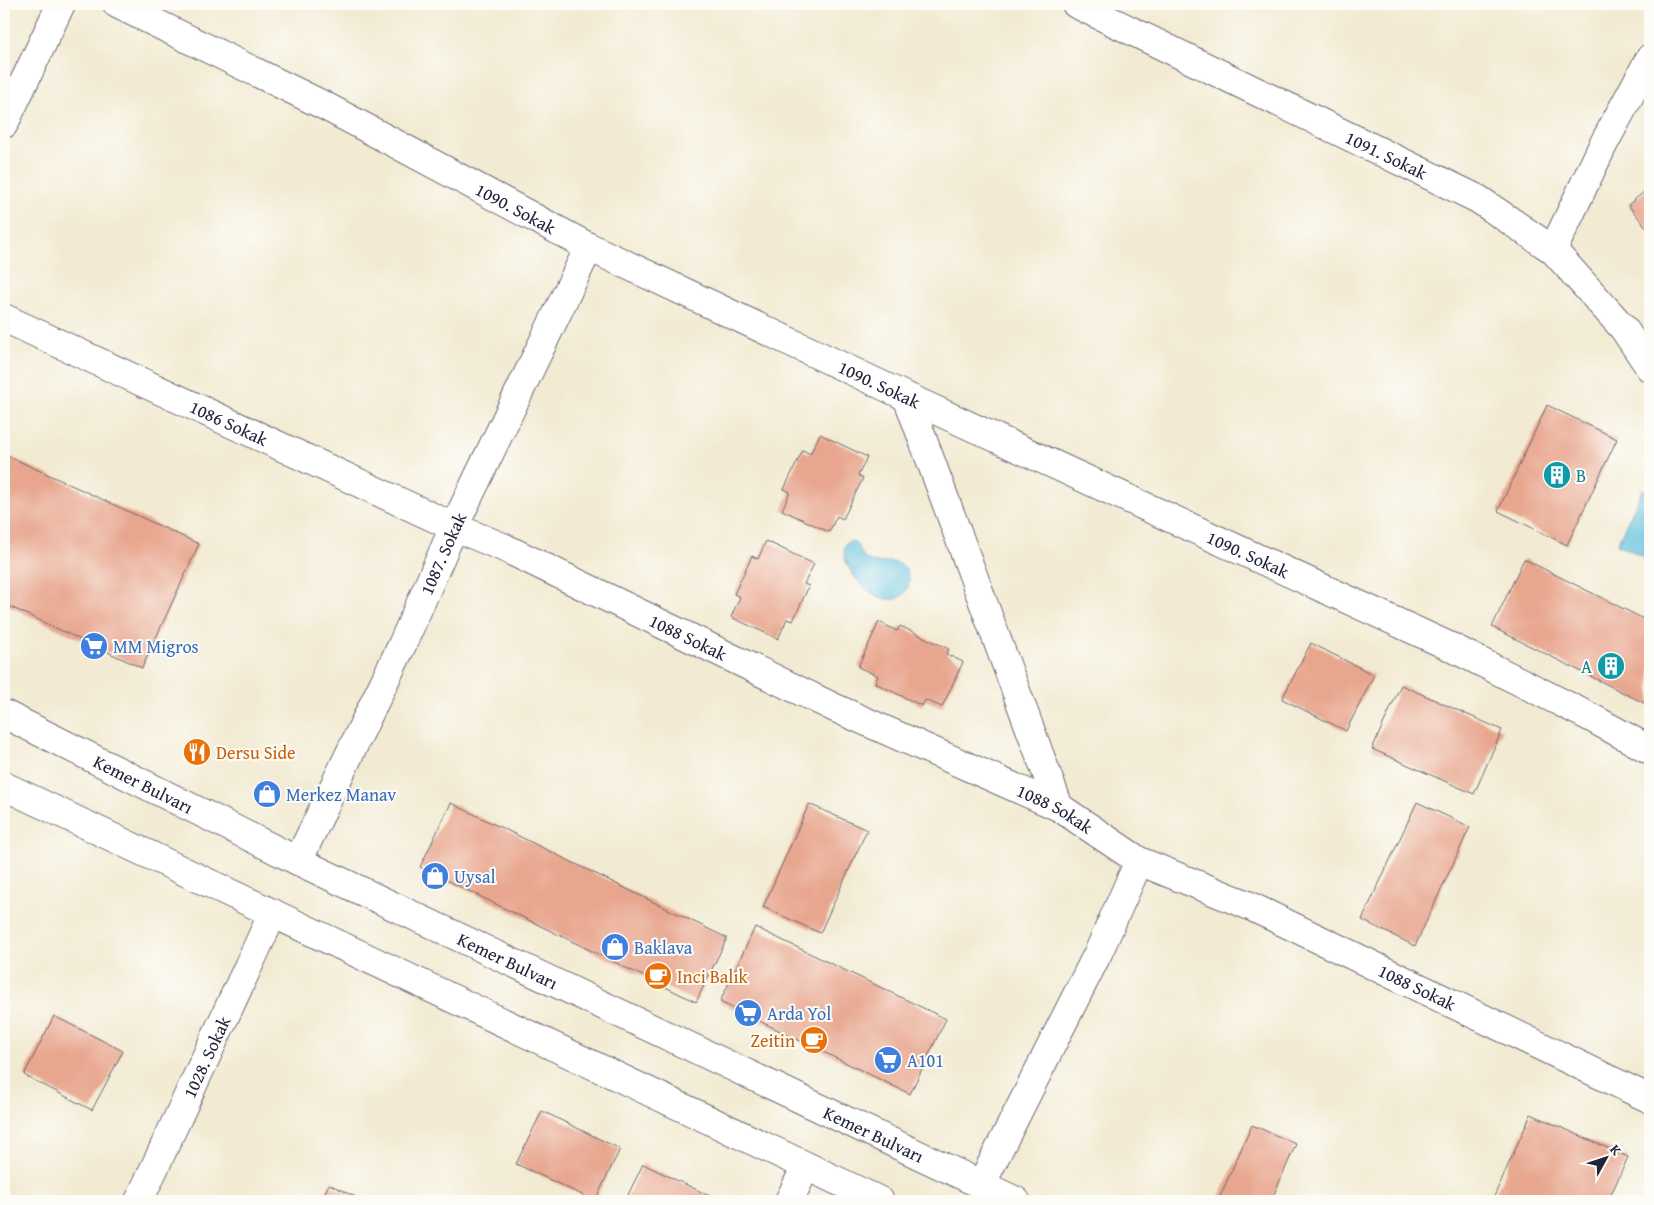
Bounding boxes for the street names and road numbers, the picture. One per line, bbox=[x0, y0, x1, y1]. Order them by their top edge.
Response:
street label: 1091. Sokak bbox=[1341, 123, 1433, 186]
street label: 1090. Sokak bbox=[471, 175, 562, 241]
street label: 1090. Sokak bbox=[834, 353, 926, 415]
street label: 1086 Sokak bbox=[185, 393, 273, 453]
street label: 1087. Sokak bbox=[412, 507, 473, 599]
street label: 1090. Sokak bbox=[1203, 523, 1294, 585]
street label: 1088 Sokak bbox=[645, 607, 732, 668]
street label: Kemer Bulvarı bbox=[89, 747, 198, 820]
street label: 1088 Sokak bbox=[1013, 777, 1099, 840]
street label: Kemer Bulvarı bbox=[453, 925, 563, 996]
street label: 1088 Sokak bbox=[1374, 956, 1462, 1017]
street label: 1028. Sokak bbox=[175, 1011, 237, 1102]
street label: Kemer Bulvarı bbox=[819, 1098, 929, 1169]

